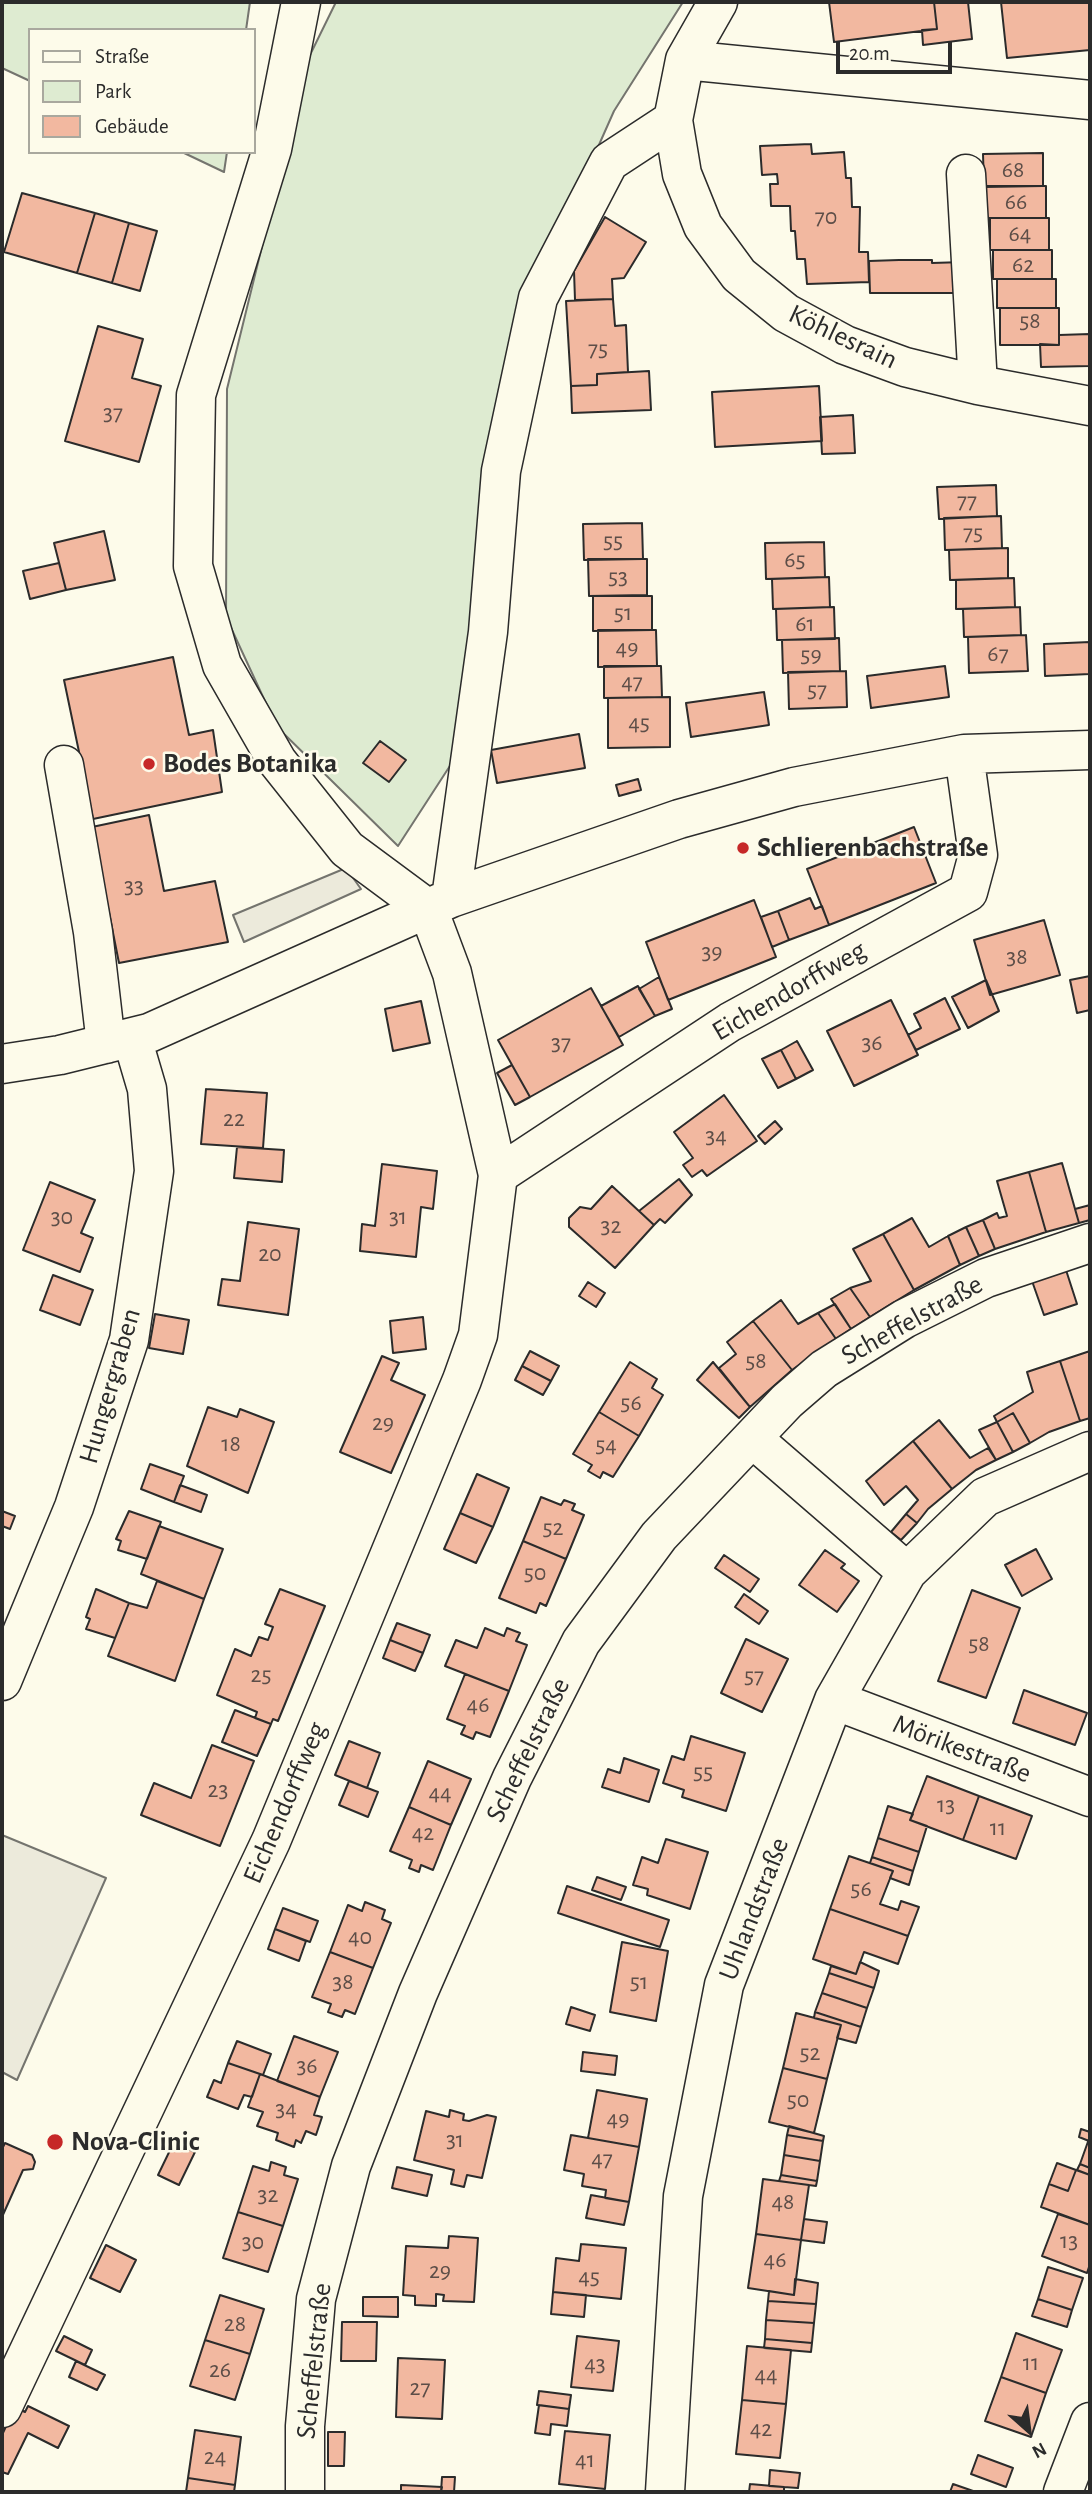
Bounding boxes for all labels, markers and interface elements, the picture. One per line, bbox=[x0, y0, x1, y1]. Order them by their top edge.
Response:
legend bbox=[28, 28, 256, 154]
scale bar bbox=[840, 28, 956, 72]
text: 20 m bbox=[849, 43, 890, 64]
text: Straße bbox=[95, 46, 149, 67]
text: Park bbox=[95, 81, 131, 102]
text: Gebäude bbox=[95, 116, 169, 137]
house number: 68 bbox=[1002, 156, 1024, 184]
house number: 66 bbox=[1005, 188, 1027, 216]
house number: 70 bbox=[815, 203, 837, 231]
house number: 64 bbox=[1009, 220, 1031, 248]
house number: 62 bbox=[1012, 251, 1034, 279]
street label: Köhlesrain bbox=[783, 297, 903, 377]
house number: 58 bbox=[1019, 307, 1041, 335]
house number: 75 bbox=[588, 335, 608, 363]
house number: 37 bbox=[103, 399, 123, 427]
house number: 77 bbox=[957, 487, 977, 515]
house number: 75 bbox=[963, 519, 983, 547]
house number: 55 bbox=[603, 527, 623, 555]
house number: 65 bbox=[784, 546, 806, 574]
house number: 53 bbox=[608, 563, 628, 591]
house number: 51 bbox=[614, 599, 632, 627]
house number: 61 bbox=[795, 610, 815, 638]
house number: 49 bbox=[616, 634, 638, 662]
house number: 67 bbox=[987, 640, 1009, 668]
house number: 59 bbox=[800, 641, 822, 669]
house number: 47 bbox=[621, 668, 643, 696]
house number: 57 bbox=[807, 676, 827, 704]
house number: 45 bbox=[628, 709, 650, 737]
place label: Bodes Botanika bbox=[163, 747, 337, 781]
marker: Bodes Botanika bbox=[141, 756, 157, 772]
place label: Schlierenbachstraße bbox=[757, 831, 989, 865]
marker: Schlierenbachstraße bbox=[735, 840, 751, 856]
house number: 33 bbox=[124, 872, 144, 900]
street label: Eichendorffweg bbox=[706, 933, 872, 1049]
house number: 39 bbox=[701, 938, 723, 966]
house number: 38 bbox=[1006, 943, 1028, 971]
house number: 37 bbox=[551, 1029, 571, 1057]
house number: 36 bbox=[861, 1029, 883, 1057]
house number: 22 bbox=[223, 1105, 245, 1133]
house number: 34 bbox=[705, 1122, 727, 1150]
house number: 30 bbox=[51, 1203, 73, 1231]
house number: 31 bbox=[389, 1203, 407, 1231]
house number: 32 bbox=[601, 1212, 621, 1240]
house number: 20 bbox=[258, 1240, 282, 1268]
street label: Scheffelstraße bbox=[835, 1267, 989, 1373]
street label: Hungergraben bbox=[72, 1304, 148, 1468]
house number: 58 bbox=[745, 1347, 767, 1375]
house number: 56 bbox=[620, 1389, 642, 1417]
house number: 29 bbox=[372, 1409, 394, 1437]
house number: 18 bbox=[221, 1430, 241, 1458]
house number: 54 bbox=[595, 1431, 617, 1459]
house number: 52 bbox=[543, 1514, 563, 1542]
house number: 50 bbox=[524, 1559, 546, 1587]
house number: 58 bbox=[968, 1630, 990, 1658]
house number: 25 bbox=[251, 1661, 271, 1689]
house number: 57 bbox=[744, 1662, 764, 1690]
street label: Scheffelstraße bbox=[479, 1672, 577, 1828]
house number: 46 bbox=[467, 1691, 489, 1719]
street label: Mörikestraße bbox=[888, 1707, 1036, 1791]
street label: Eichendorffweg bbox=[236, 1717, 334, 1889]
house number: 55 bbox=[693, 1758, 713, 1786]
house number: 23 bbox=[208, 1776, 228, 1804]
house number: 44 bbox=[428, 1779, 452, 1807]
house number: 13 bbox=[937, 1791, 955, 1819]
house number: 11 bbox=[990, 1814, 1006, 1842]
house number: 42 bbox=[412, 1819, 434, 1847]
street label: Uhlandstraße bbox=[711, 1833, 797, 1985]
house number: 56 bbox=[850, 1875, 872, 1903]
house number: 40 bbox=[348, 1923, 372, 1951]
house number: 38 bbox=[332, 1968, 354, 1996]
house number: 51 bbox=[630, 1968, 648, 1996]
house number: 52 bbox=[800, 2039, 820, 2067]
house number: 36 bbox=[296, 2052, 318, 2080]
house number: 50 bbox=[787, 2086, 809, 2114]
house number: 34 bbox=[275, 2095, 297, 2123]
house number: 49 bbox=[607, 2105, 629, 2133]
place label: Nova-Clinic bbox=[71, 2125, 200, 2159]
house number: 31 bbox=[446, 2126, 464, 2154]
marker: Nova-Clinic bbox=[45, 2132, 65, 2152]
house number: 47 bbox=[591, 2145, 613, 2173]
house number: 32 bbox=[258, 2181, 278, 2209]
house number: 48 bbox=[772, 2188, 794, 2216]
house number: 13 bbox=[1060, 2227, 1078, 2255]
house number: 30 bbox=[242, 2228, 264, 2256]
house number: 46 bbox=[764, 2246, 786, 2274]
house number: 29 bbox=[429, 2257, 451, 2285]
house number: 45 bbox=[578, 2263, 600, 2291]
street label: Scheffelstraße bbox=[289, 2281, 339, 2441]
house number: 28 bbox=[224, 2310, 246, 2338]
house number: 11 bbox=[1023, 2349, 1039, 2377]
house number: 43 bbox=[584, 2350, 606, 2378]
house number: 26 bbox=[209, 2356, 231, 2384]
house number: 44 bbox=[754, 2361, 778, 2389]
house number: 27 bbox=[410, 2374, 430, 2402]
north arrow bbox=[994, 2396, 1064, 2466]
house number: 42 bbox=[750, 2415, 772, 2443]
text: N bbox=[1029, 2438, 1049, 2461]
house number: 24 bbox=[204, 2443, 226, 2471]
house number: 41 bbox=[575, 2446, 595, 2474]

